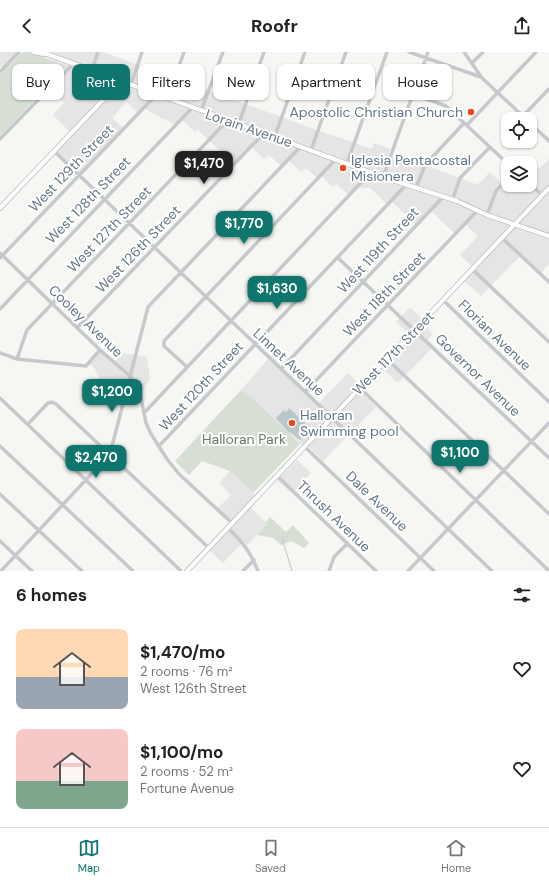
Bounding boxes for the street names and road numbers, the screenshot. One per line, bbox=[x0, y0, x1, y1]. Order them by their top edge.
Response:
street label: Lorain Avenue bbox=[203, 105, 295, 151]
street label: West 129th Street bbox=[25, 120, 117, 216]
street label: West 128th Street bbox=[42, 153, 134, 247]
street label: West 127th Street bbox=[63, 182, 155, 276]
street label: West 126th Street bbox=[92, 201, 184, 297]
street label: West 119th Street bbox=[334, 203, 422, 297]
street label: West 118th Street bbox=[339, 248, 429, 340]
street label: Cooley Avenue bbox=[45, 281, 127, 361]
street label: Florian Avenue bbox=[455, 296, 535, 374]
street label: West 117th Street bbox=[348, 307, 438, 399]
street label: Linnet Avenue bbox=[249, 324, 329, 400]
street label: Governor Avenue bbox=[432, 330, 524, 420]
street label: West 120th Street bbox=[155, 338, 247, 434]
street label: Dale Avenue bbox=[342, 467, 412, 535]
street label: Thrush Avenue bbox=[293, 476, 375, 556]

